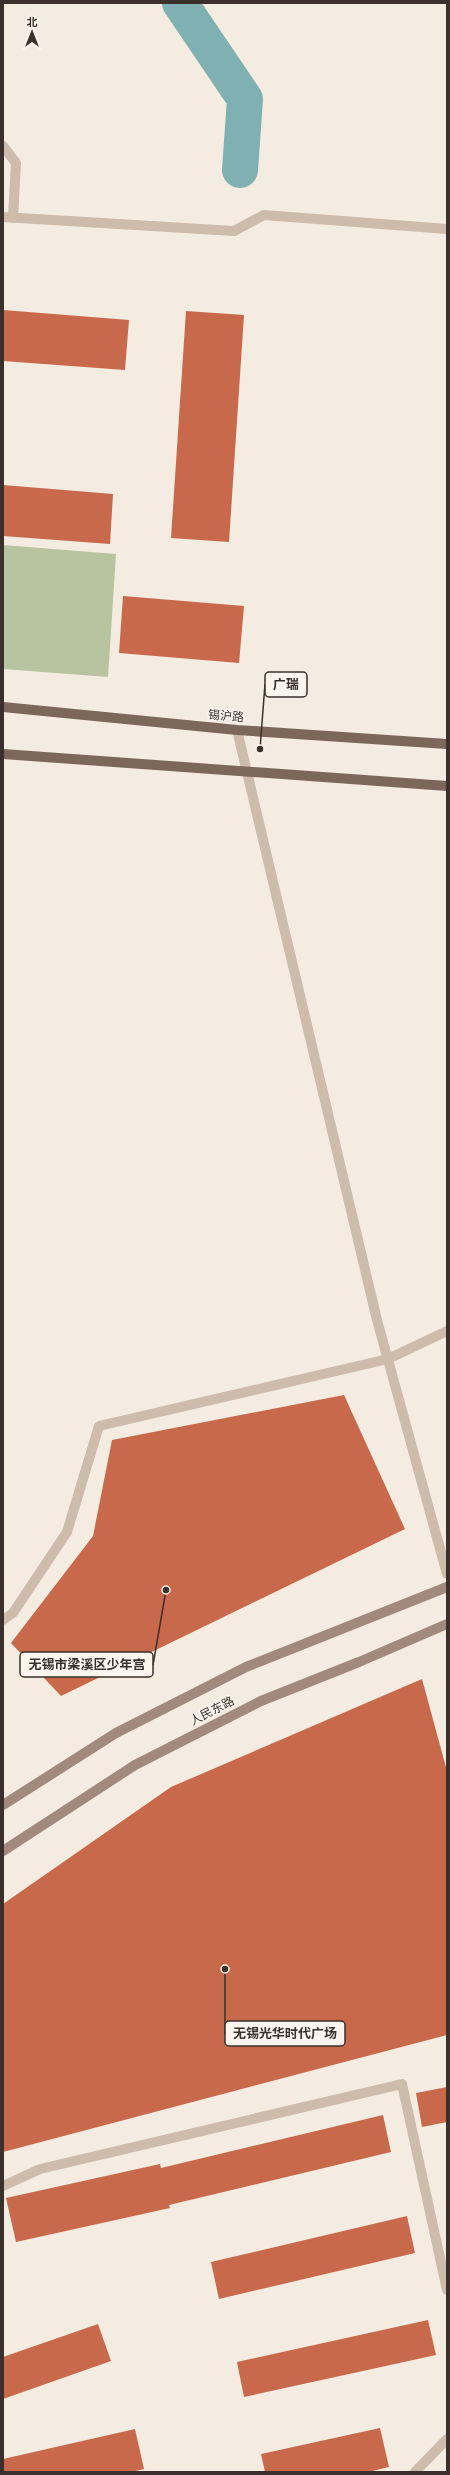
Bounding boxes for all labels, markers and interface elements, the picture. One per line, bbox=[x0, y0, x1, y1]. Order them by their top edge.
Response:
north arrow bbox=[12, 12, 52, 52]
text: 北 bbox=[27, 16, 38, 28]
callout: 广瑞 bbox=[265, 672, 307, 697]
text: 广瑞 bbox=[273, 677, 299, 692]
street label: 锡沪路 bbox=[207, 707, 245, 725]
callout: 无锡市梁溪区少年宫 bbox=[20, 1652, 153, 1677]
text: 无锡市梁溪区少年宫 bbox=[28, 1657, 146, 1672]
street label: 人民东路 bbox=[187, 1694, 237, 1728]
callout: 无锡光华时代广场 bbox=[225, 2021, 345, 2046]
text: 无锡光华时代广场 bbox=[233, 2026, 337, 2041]

